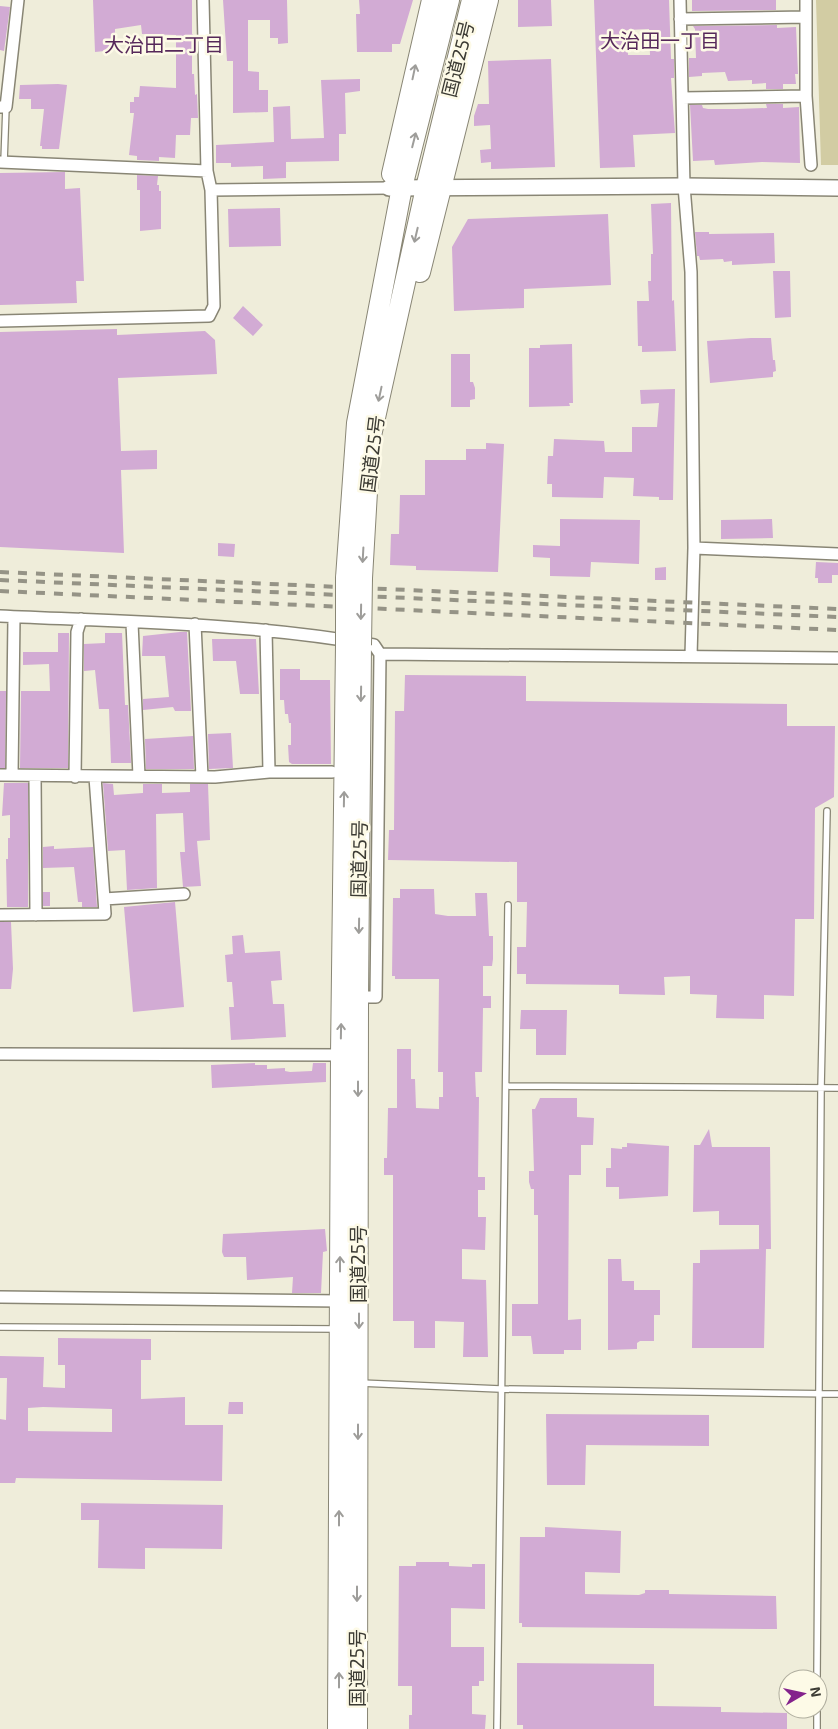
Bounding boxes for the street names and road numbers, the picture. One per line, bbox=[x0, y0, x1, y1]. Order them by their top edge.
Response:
street label: 国道25号 bbox=[437, 18, 478, 99]
street label: 国道25号 bbox=[355, 414, 388, 494]
street label: 国道25号 bbox=[346, 820, 371, 898]
street label: 国道25号 bbox=[346, 1225, 369, 1303]
street label: 国道25号 bbox=[345, 1629, 368, 1707]

